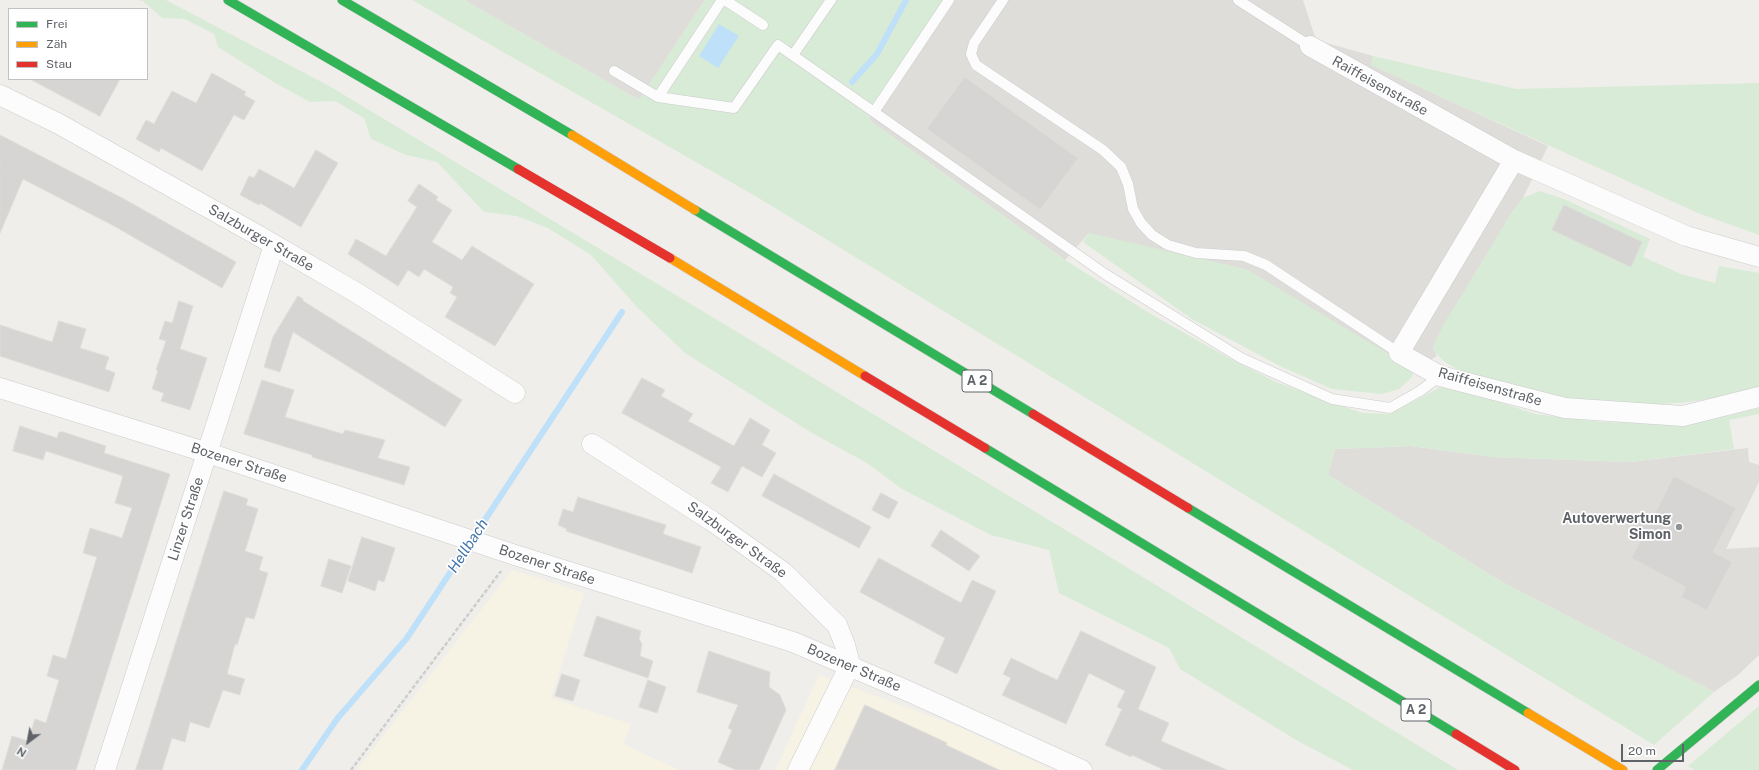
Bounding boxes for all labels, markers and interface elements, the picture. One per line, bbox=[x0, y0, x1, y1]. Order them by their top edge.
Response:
legend bbox=[8, 8, 148, 80]
text: Frei bbox=[46, 17, 68, 31]
text: Zäh bbox=[46, 37, 67, 51]
street label: Raiffeisenstraße bbox=[1329, 53, 1431, 119]
text: Stau bbox=[46, 57, 72, 71]
street label: Salzburger Straße bbox=[205, 201, 317, 275]
street label: Raiffeisenstraße bbox=[1436, 364, 1544, 410]
road number: A 2 bbox=[962, 370, 992, 392]
street label: Bozener Straße bbox=[189, 440, 289, 486]
street label: Linzer Straße bbox=[165, 475, 207, 563]
street label: Salzburger Straße bbox=[684, 498, 790, 582]
place label: Autoverwertung Simon bbox=[1562, 511, 1671, 544]
water label: Hellbach bbox=[444, 516, 492, 576]
marker: Autoverwertung Simon bbox=[1674, 522, 1684, 532]
street label: Bozener Straße bbox=[497, 542, 597, 588]
street label: Bozener Straße bbox=[805, 641, 903, 695]
road number: A 2 bbox=[1401, 699, 1431, 721]
north arrow bbox=[8, 722, 48, 762]
scale bar bbox=[1623, 736, 1686, 762]
text: 20 m bbox=[1628, 744, 1656, 758]
text: N bbox=[15, 745, 28, 760]

